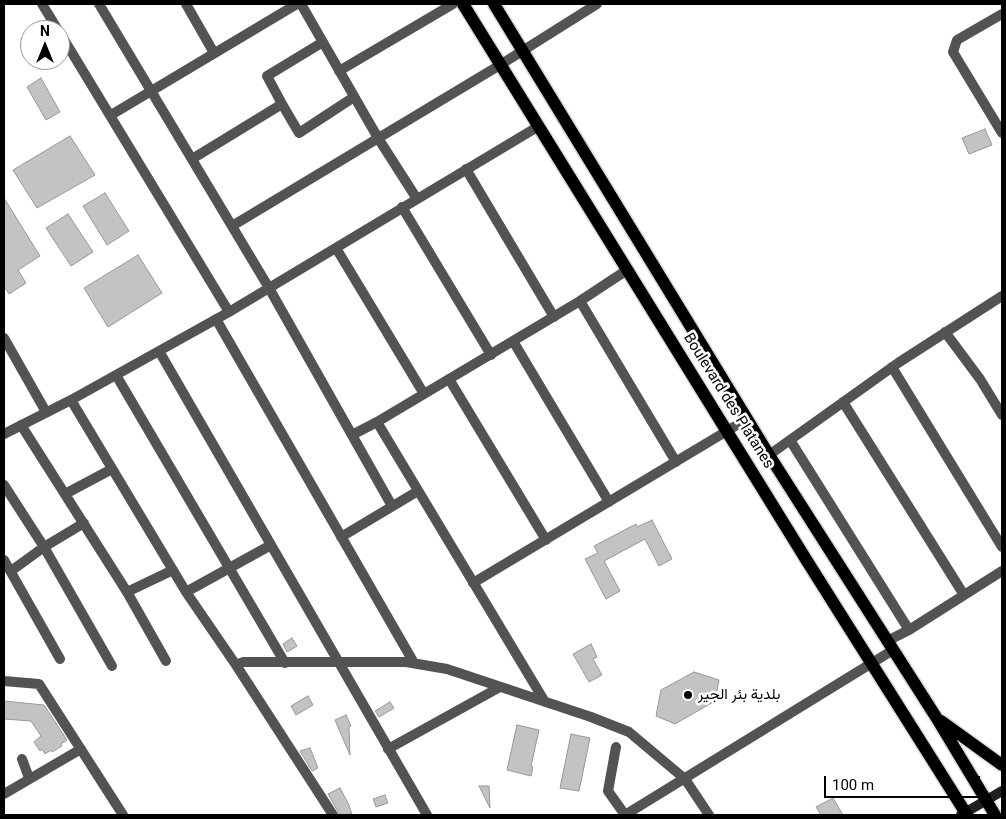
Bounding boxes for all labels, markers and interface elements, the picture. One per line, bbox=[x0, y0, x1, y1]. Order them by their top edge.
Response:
north arrow bbox=[20, 20, 70, 70]
text: N bbox=[40, 23, 50, 39]
street label: Boulevard des Platanes bbox=[679, 330, 777, 472]
place label: بلدية بئر الجير bbox=[698, 686, 780, 704]
marker: بلدية بئر الجير bbox=[682, 689, 694, 701]
scale bar bbox=[826, 766, 982, 798]
text: 100 m bbox=[832, 776, 874, 794]

